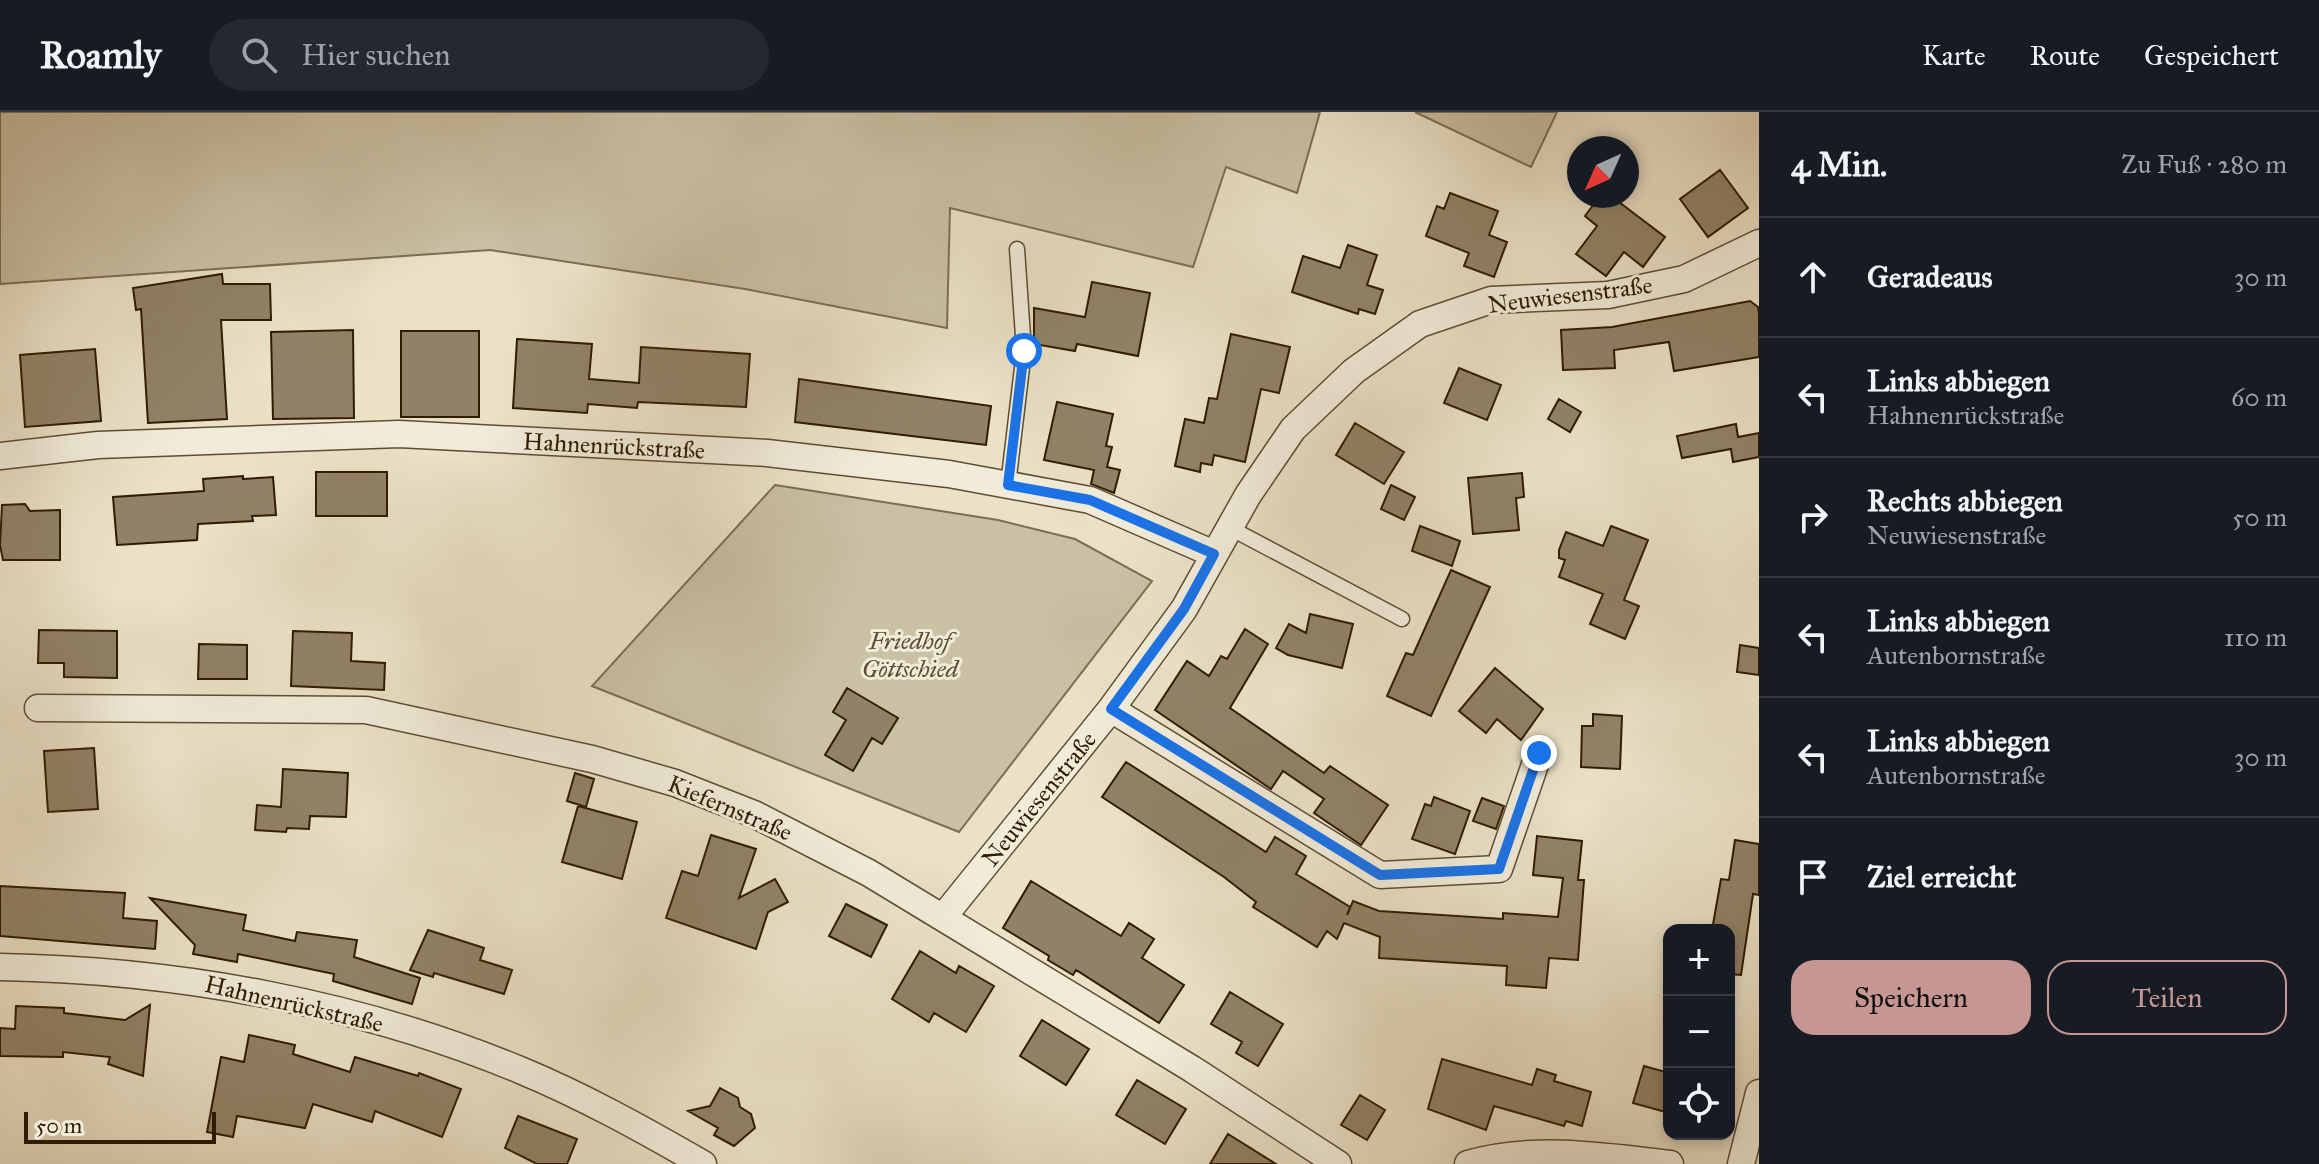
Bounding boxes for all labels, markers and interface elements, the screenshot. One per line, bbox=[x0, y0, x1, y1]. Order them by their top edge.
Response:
search box bbox=[209, 19, 769, 91]
text: Roamly bbox=[40, 32, 161, 78]
icon: search bbox=[237, 33, 281, 77]
text: Hier suchen bbox=[301, 37, 450, 73]
text: Karte bbox=[1922, 38, 1986, 73]
text: Route bbox=[2030, 38, 2100, 73]
text: Gespeichert bbox=[2144, 38, 2279, 73]
north arrow bbox=[1567, 136, 1639, 208]
text: 4 Min. bbox=[1791, 144, 1887, 185]
text: Zu Fuß · 280 m bbox=[2121, 148, 2287, 180]
icon: ahead bbox=[1791, 255, 1835, 299]
text: Geradeaus bbox=[1867, 259, 1993, 295]
text: 30 m bbox=[2234, 261, 2287, 293]
street label: Neuwiesenstraße bbox=[1486, 270, 1654, 320]
route start bbox=[1006, 333, 1042, 369]
text: Links abbiegen bbox=[1867, 363, 2050, 399]
icon: left bbox=[1791, 375, 1835, 419]
text: 60 m bbox=[2231, 381, 2287, 413]
text: Hahnenrückstraße bbox=[1867, 399, 2064, 431]
street label: Hahnenrückstraße bbox=[522, 426, 706, 466]
text: Rechts abbiegen bbox=[1867, 483, 2063, 519]
icon: right bbox=[1791, 495, 1835, 539]
text: 50 m bbox=[2232, 501, 2287, 533]
text: Neuwiesenstraße bbox=[1867, 519, 2046, 551]
text: Links abbiegen bbox=[1867, 603, 2050, 639]
icon: left bbox=[1791, 615, 1835, 659]
text: 110 m bbox=[2224, 621, 2287, 653]
park label: Friedhof Göttschied bbox=[862, 626, 960, 684]
text: Autenbornstraße bbox=[1867, 639, 2045, 671]
text: Links abbiegen bbox=[1867, 723, 2050, 759]
street label: Neuwiesenstraße bbox=[975, 725, 1103, 873]
route end bbox=[1521, 735, 1557, 771]
icon: left bbox=[1791, 735, 1835, 779]
text: 30 m bbox=[2234, 741, 2287, 773]
text: Autenbornstraße bbox=[1867, 759, 2045, 791]
street label: Kiefernstraße bbox=[663, 768, 797, 848]
icon: arrive bbox=[1791, 855, 1835, 899]
text: Ziel erreicht bbox=[1867, 859, 2016, 895]
map controls bbox=[1663, 924, 1735, 1140]
button: + bbox=[1663, 924, 1735, 996]
button: Speichern bbox=[1791, 960, 2031, 1035]
button: Teilen bbox=[2047, 960, 2287, 1035]
street label: Hahnenrückstraße bbox=[202, 969, 386, 1039]
button: − bbox=[1663, 996, 1735, 1068]
button: locate bbox=[1663, 1068, 1735, 1140]
scale bar bbox=[24, 1108, 216, 1144]
text: 50 m bbox=[36, 1112, 82, 1139]

